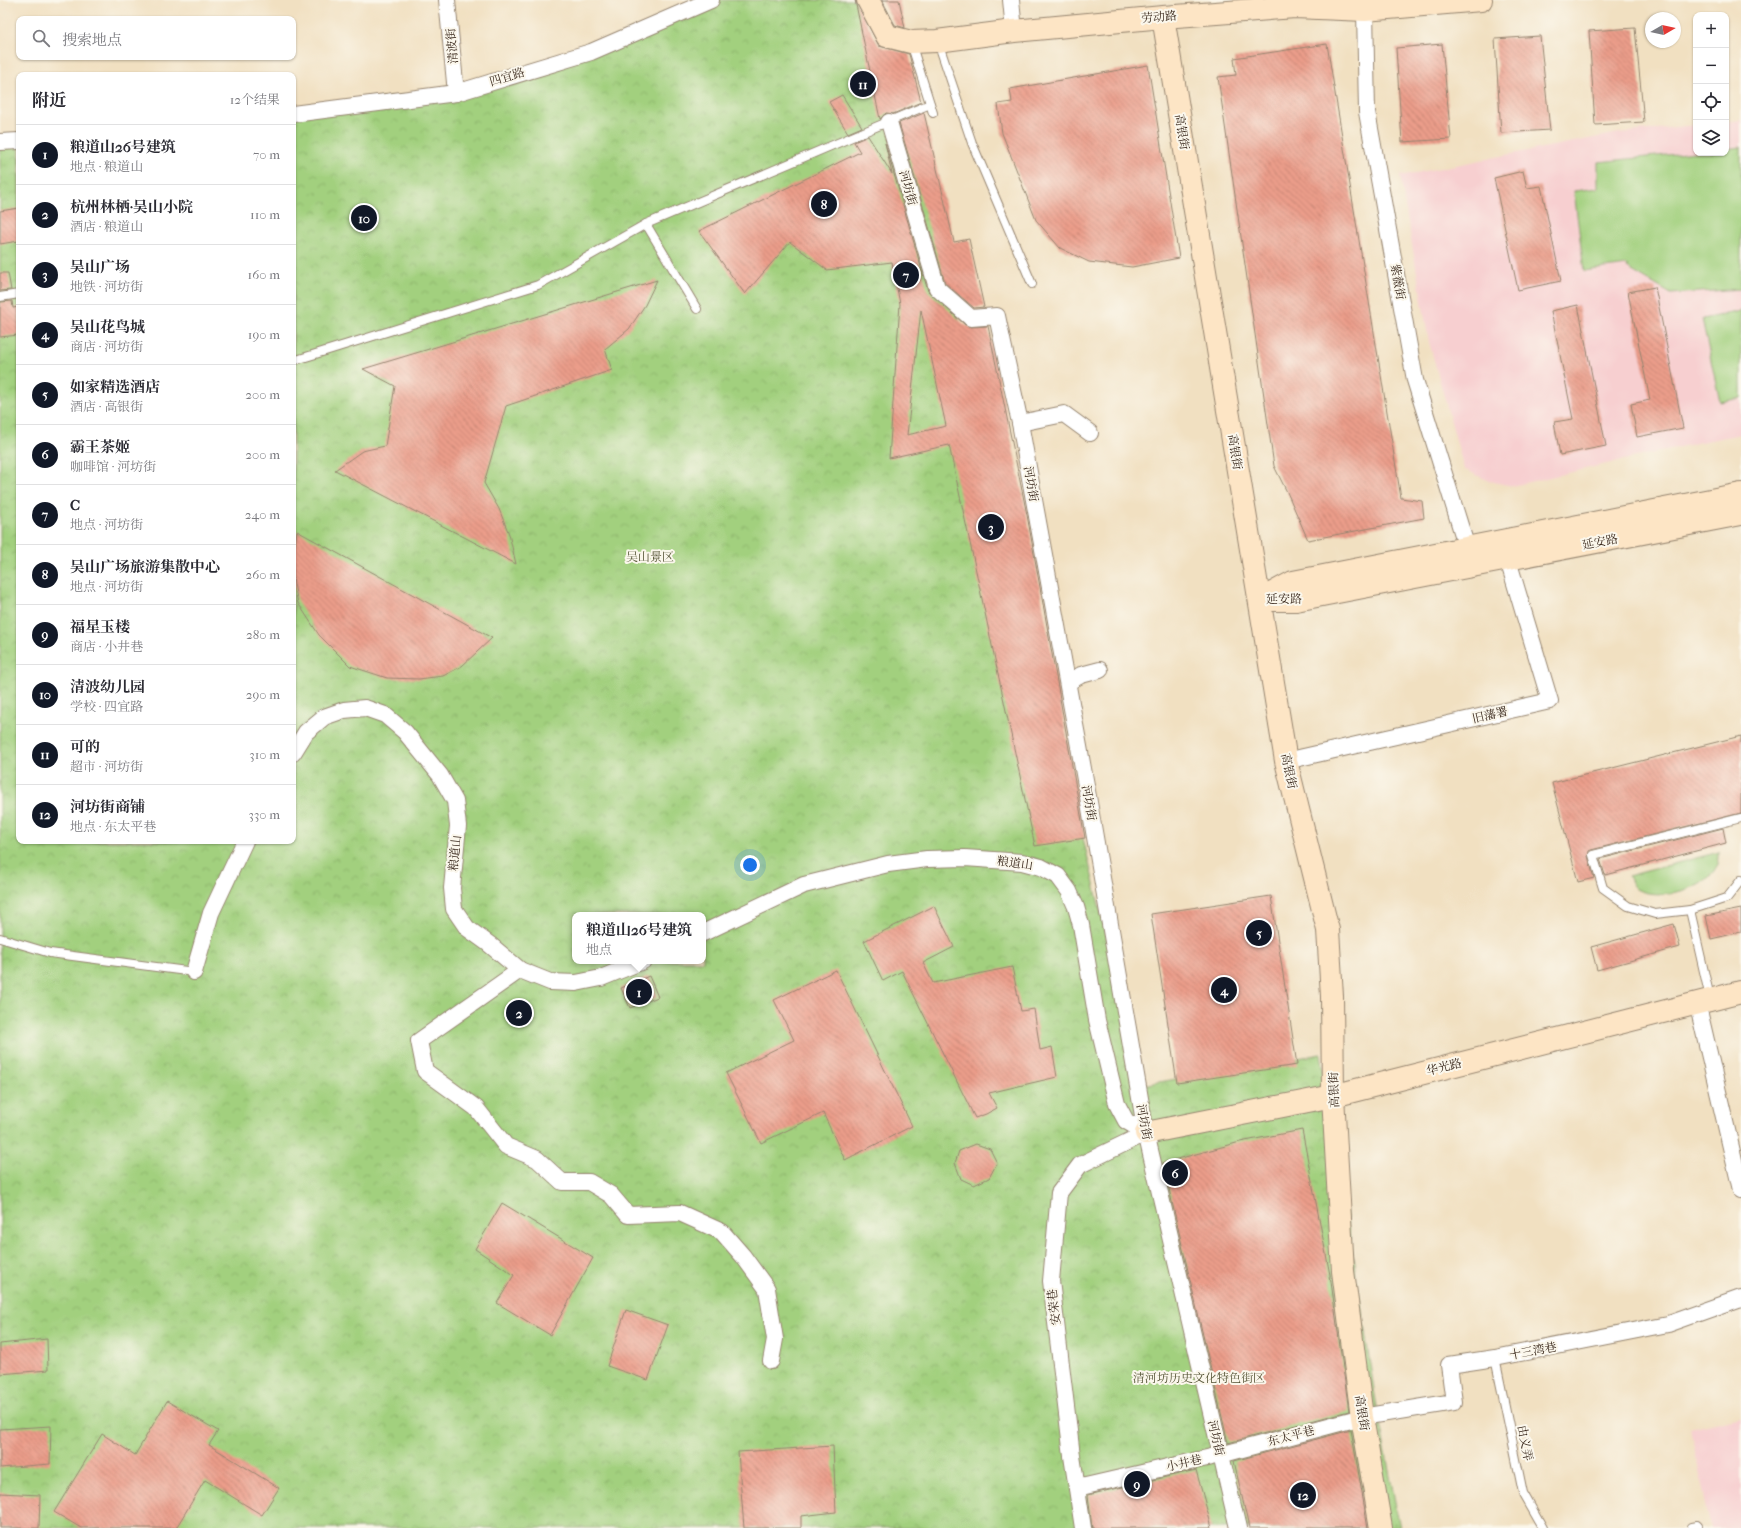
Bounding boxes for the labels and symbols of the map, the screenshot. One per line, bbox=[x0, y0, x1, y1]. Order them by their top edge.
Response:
street label: 劳动路 bbox=[1140, 8, 1178, 26]
north arrow bbox=[1645, 12, 1681, 48]
street label: 清波街 bbox=[443, 26, 461, 65]
street label: 四宜路 bbox=[488, 65, 526, 89]
pin: 11 bbox=[850, 69, 876, 99]
street label: 高银街 bbox=[1172, 113, 1192, 152]
street label: 河坊街 bbox=[896, 169, 920, 208]
pin: 8 bbox=[811, 189, 837, 219]
pin: 10 bbox=[351, 203, 377, 233]
pin: 7 bbox=[893, 260, 919, 290]
street label: 紫薇街 bbox=[1388, 263, 1408, 302]
street label: 高银街 bbox=[1225, 433, 1245, 472]
street label: 河坊街 bbox=[1021, 465, 1041, 504]
pin: 3 bbox=[978, 512, 1004, 542]
street label: 延安路 bbox=[1581, 532, 1619, 552]
park label: 吴山景区 bbox=[626, 550, 674, 564]
street label: 延安路 bbox=[1266, 592, 1302, 606]
street label: 旧藩署 bbox=[1471, 704, 1509, 726]
street label: 高银街 bbox=[1278, 752, 1300, 791]
street label: 河坊街 bbox=[1079, 784, 1099, 823]
street label: 粮道山 bbox=[446, 834, 464, 872]
street label: 粮道山 bbox=[996, 854, 1034, 872]
your location bbox=[740, 855, 760, 875]
pin: 5 bbox=[1246, 918, 1272, 948]
pin: 4 bbox=[1211, 975, 1237, 1005]
pin: 1 bbox=[626, 977, 652, 1007]
pin: 2 bbox=[506, 998, 532, 1028]
street label: 华光路 bbox=[1425, 1056, 1463, 1078]
street label: 高银街 bbox=[1326, 1071, 1342, 1108]
street label: 河坊街 bbox=[1134, 1103, 1154, 1142]
pin: 6 bbox=[1162, 1158, 1188, 1188]
street label: 安荣巷 bbox=[1045, 1288, 1063, 1326]
street label: 十三湾巷 bbox=[1508, 1340, 1558, 1362]
park label: 清河坊历史文化特色街区 bbox=[1133, 1371, 1265, 1385]
street label: 高银街 bbox=[1352, 1394, 1372, 1433]
street label: 河坊街 bbox=[1205, 1419, 1227, 1458]
street label: 东太平巷 bbox=[1266, 1423, 1316, 1449]
street label: 由义弄 bbox=[1515, 1424, 1535, 1462]
street label: 小井巷 bbox=[1165, 1452, 1203, 1474]
pin: 9 bbox=[1124, 1469, 1150, 1499]
pin: 12 bbox=[1290, 1480, 1316, 1510]

